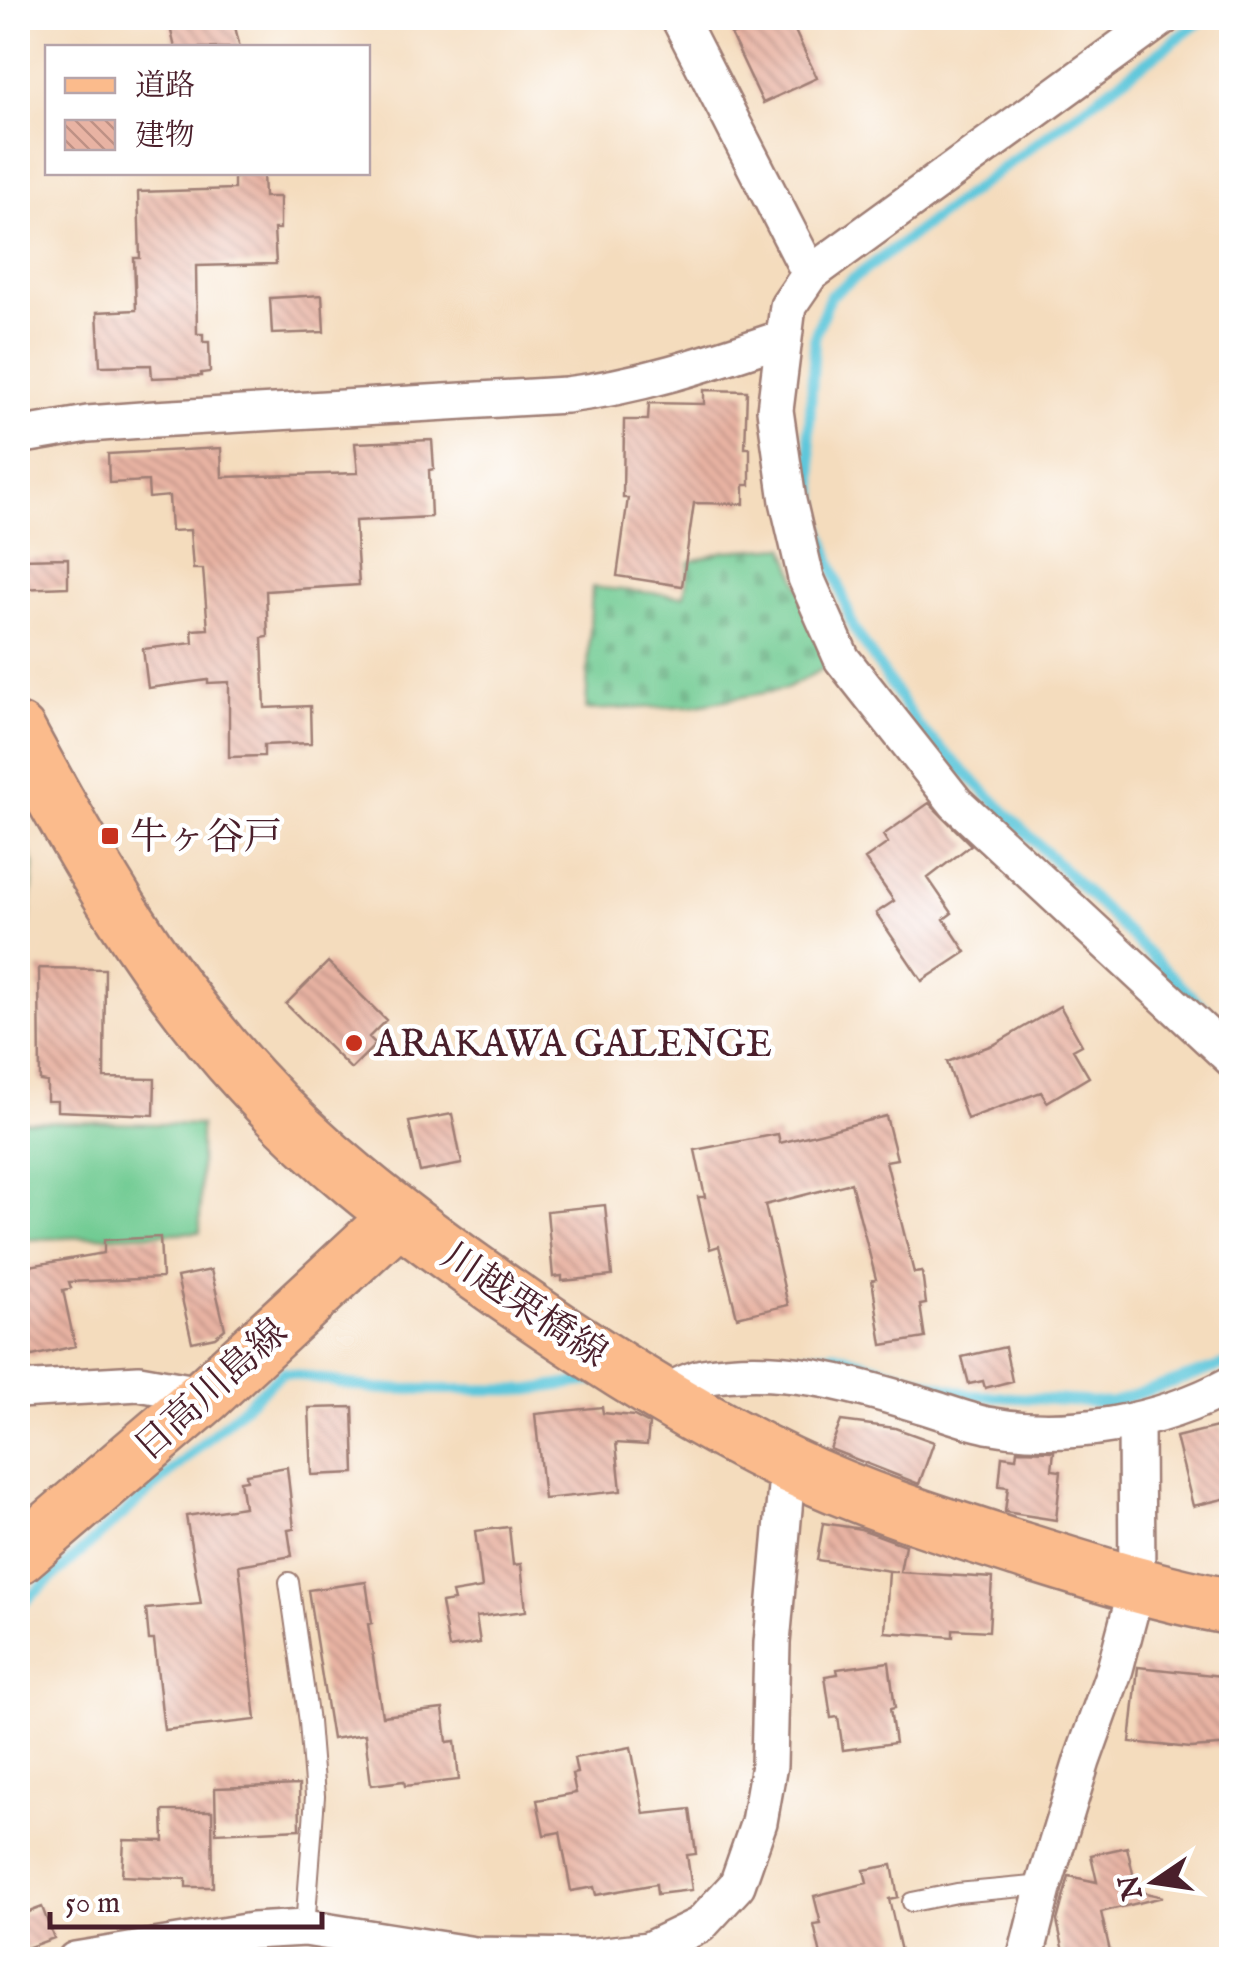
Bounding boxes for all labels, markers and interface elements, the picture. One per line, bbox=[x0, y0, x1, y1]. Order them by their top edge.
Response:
legend bbox=[45, 45, 370, 175]
text: 道路 bbox=[135, 68, 195, 106]
text: 建物 bbox=[135, 118, 195, 156]
place label: 牛ヶ谷戸 bbox=[130, 815, 282, 863]
marker: 牛ヶ谷戸 bbox=[99, 825, 121, 847]
place label: ARAKAWA GALENGE bbox=[373, 1022, 772, 1070]
marker: ARAKAWA GALENGE bbox=[343, 1032, 365, 1054]
street label: 川越栗橋線 bbox=[431, 1233, 616, 1380]
street label: 日高川島線 bbox=[125, 1310, 299, 1473]
north arrow bbox=[1104, 1832, 1204, 1932]
scale bar bbox=[50, 1867, 322, 1929]
text: N bbox=[1112, 1871, 1152, 1904]
text: 50 m bbox=[65, 1885, 120, 1923]

